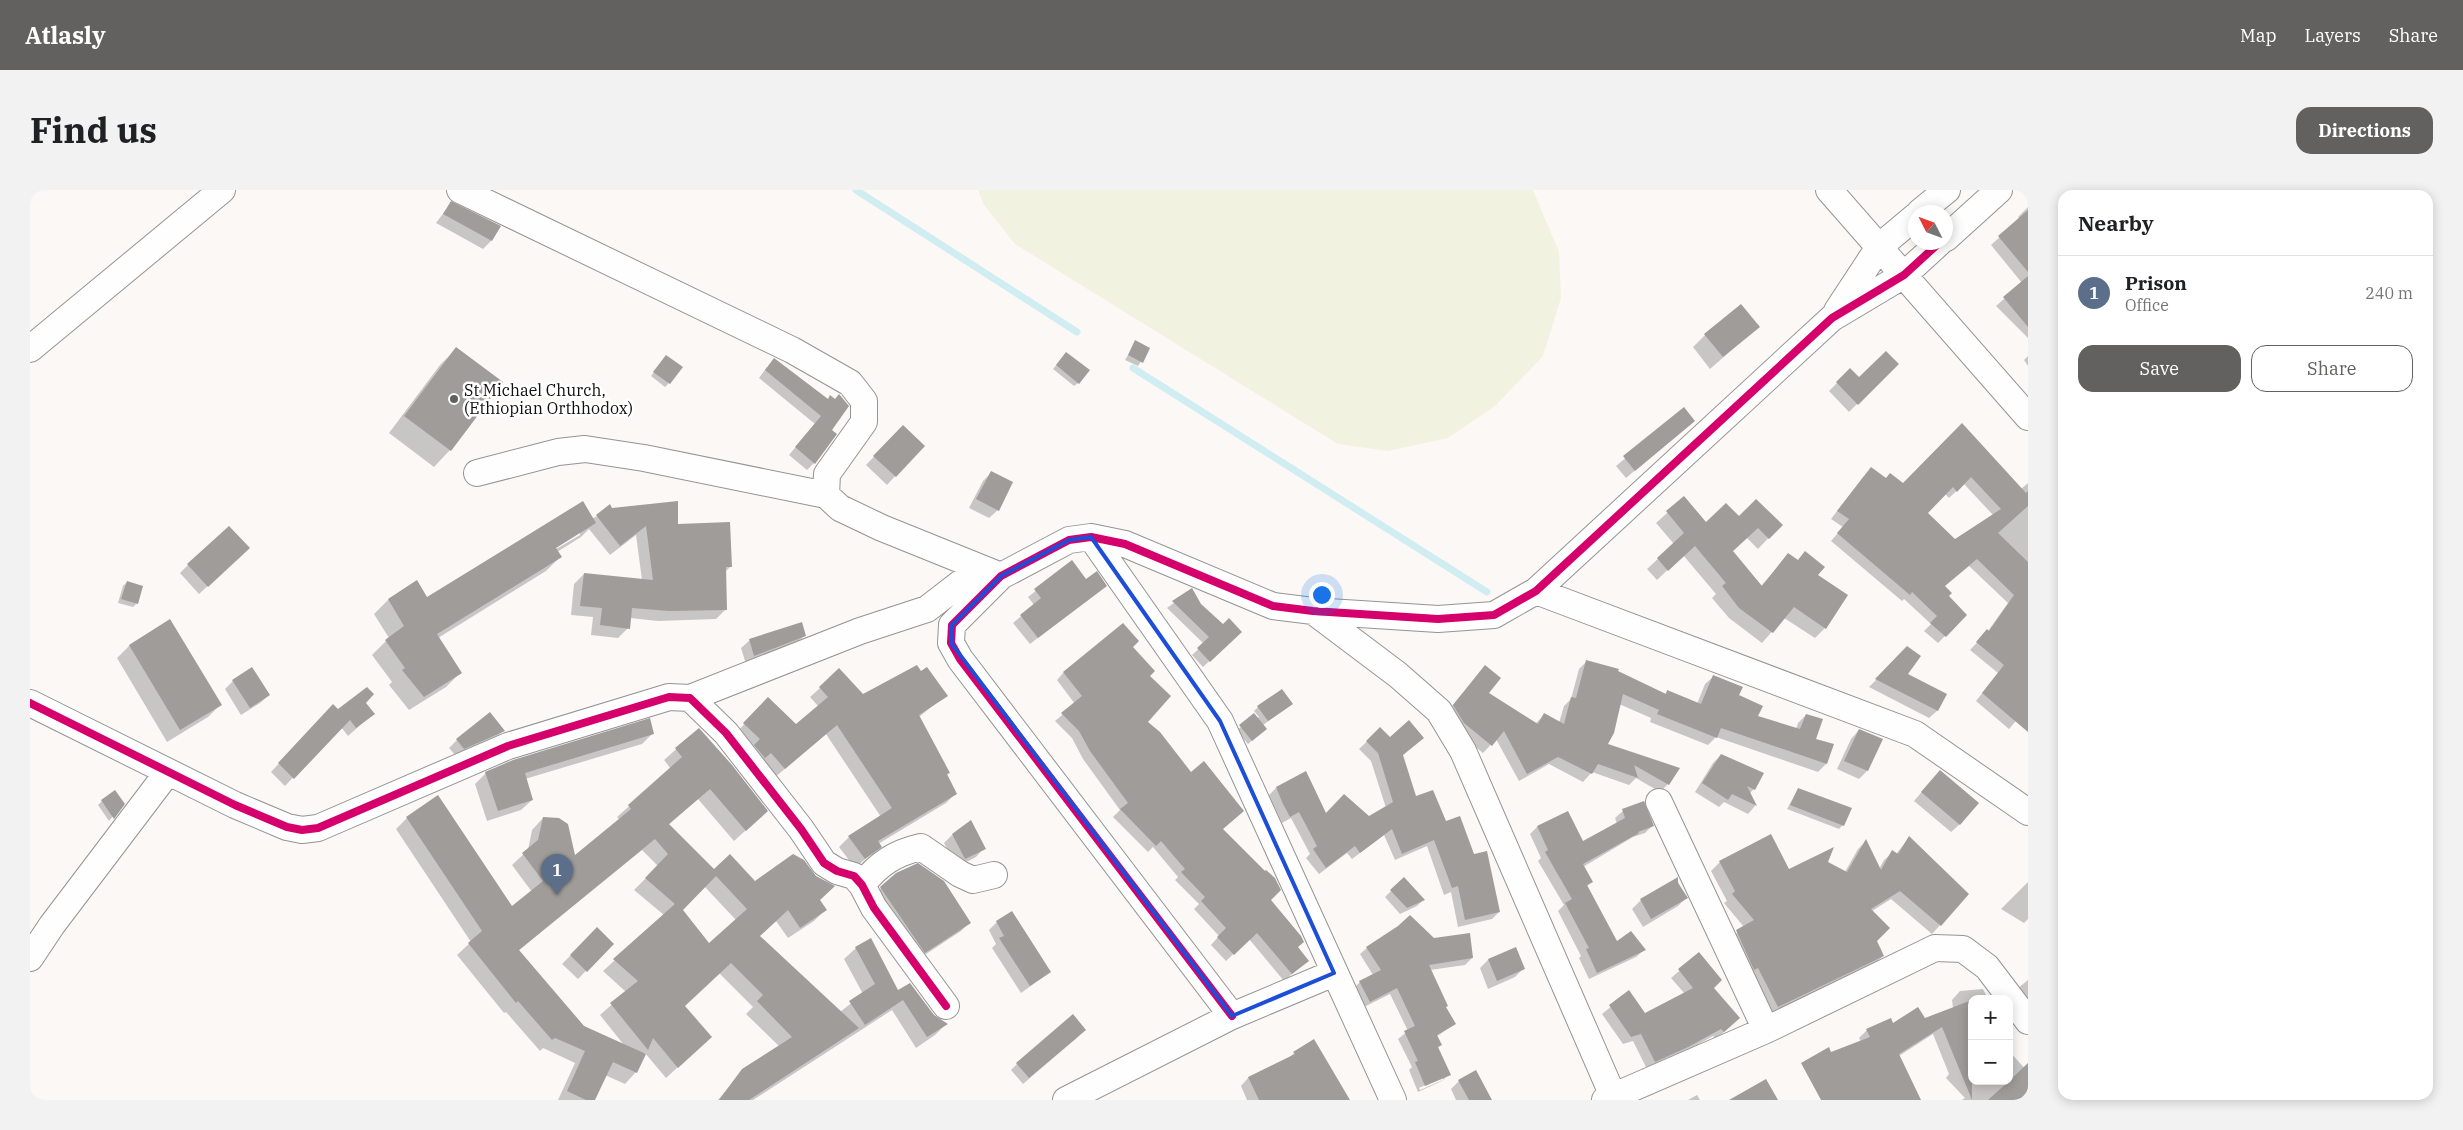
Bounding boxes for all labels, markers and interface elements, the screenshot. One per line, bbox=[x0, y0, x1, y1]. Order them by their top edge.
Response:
text: Atlasly bbox=[25, 19, 106, 51]
text: Map bbox=[2240, 24, 2277, 47]
text: Layers bbox=[2305, 24, 2361, 47]
text: Share bbox=[2389, 24, 2438, 47]
text: Find us bbox=[30, 107, 157, 153]
button: Directions bbox=[2296, 107, 2433, 154]
north arrow bbox=[1908, 205, 1953, 250]
text: Nearby bbox=[2078, 209, 2154, 237]
text: Prison bbox=[2125, 271, 2187, 295]
text: 1 bbox=[2089, 283, 2099, 303]
text: 240 m bbox=[2365, 283, 2413, 303]
text: Office bbox=[2125, 295, 2169, 315]
button: Save bbox=[2078, 345, 2241, 392]
button: Share bbox=[2251, 345, 2413, 392]
place label: St Michael Church, (Ethiopian Orthhodox) bbox=[464, 380, 633, 418]
marker: St Michael Church, (Ethiopian Orthhodox) bbox=[448, 393, 460, 405]
your location bbox=[1309, 582, 1335, 608]
pin: 1 bbox=[541, 854, 573, 895]
map controls bbox=[1968, 995, 2013, 1085]
button: + bbox=[1968, 995, 2013, 1040]
button: − bbox=[1968, 1040, 2013, 1085]

